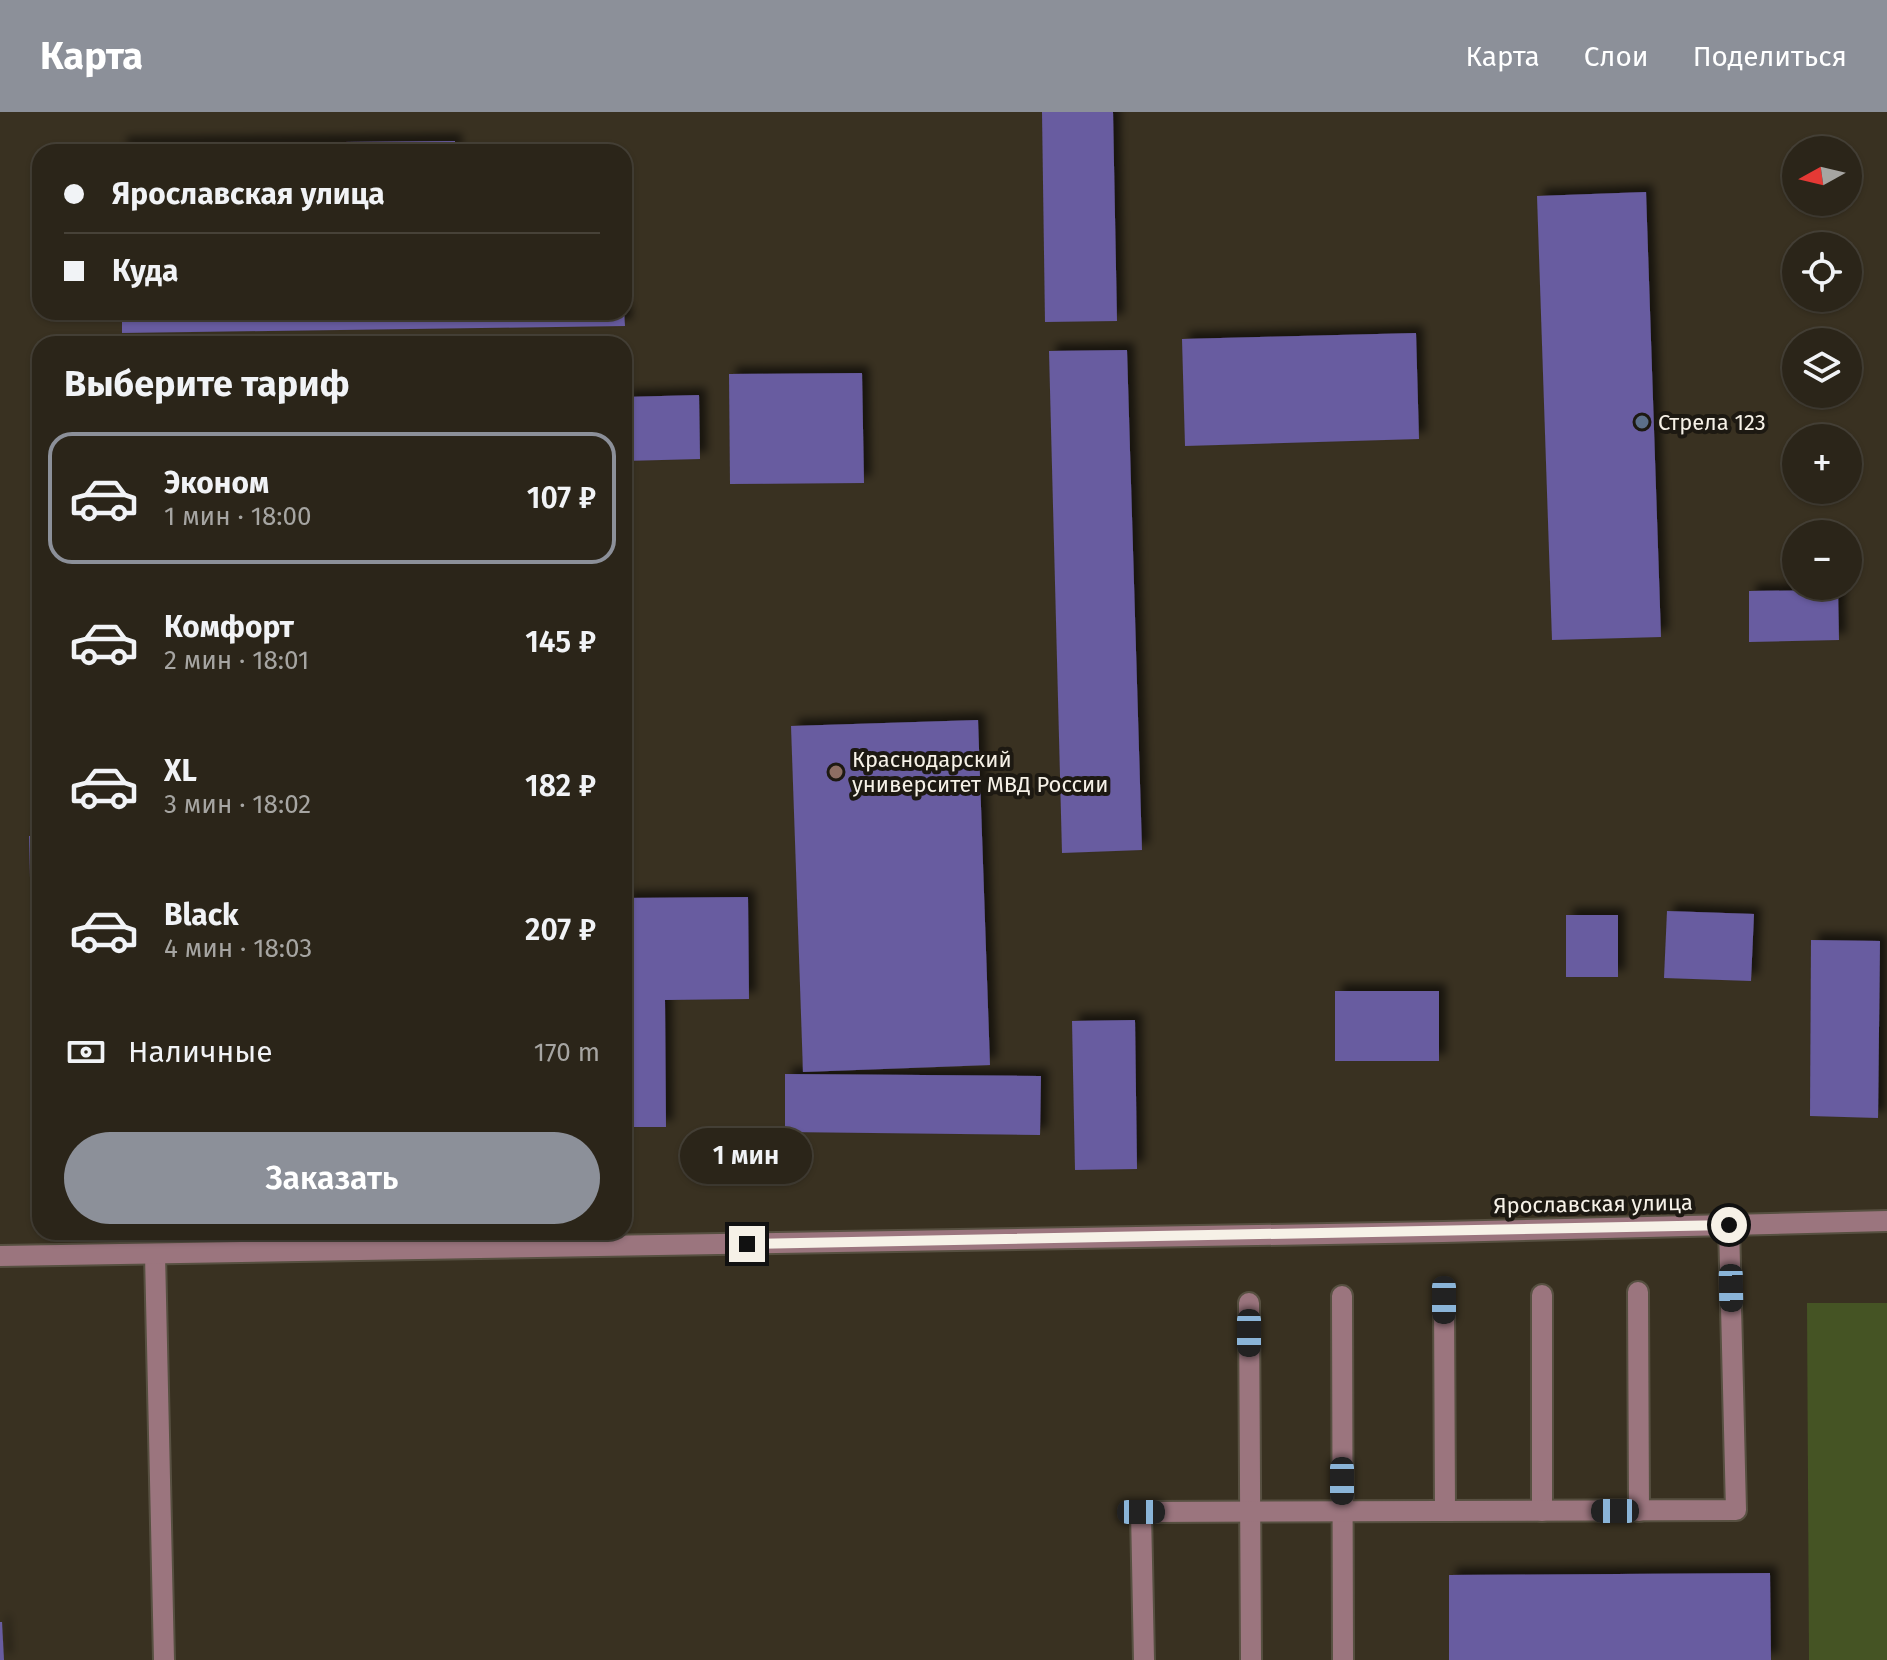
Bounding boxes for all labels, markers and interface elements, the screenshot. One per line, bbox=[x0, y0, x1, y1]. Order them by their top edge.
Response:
text: Карта bbox=[40, 33, 143, 79]
text: Карта bbox=[1465, 40, 1540, 73]
text: Слои bbox=[1584, 40, 1649, 73]
text: Поделиться bbox=[1693, 40, 1847, 73]
north arrow bbox=[1782, 136, 1862, 216]
map controls bbox=[1782, 136, 1862, 600]
text: Ярославская улица bbox=[112, 176, 385, 212]
button: locate bbox=[1782, 232, 1862, 312]
text: Куда bbox=[112, 253, 178, 289]
button: layers bbox=[1782, 328, 1862, 408]
text: Выберите тариф bbox=[64, 362, 350, 406]
place label: Стрела 123 bbox=[1658, 409, 1766, 436]
marker: Стрела 123 bbox=[1633, 413, 1651, 431]
button: + bbox=[1782, 424, 1862, 504]
icon: car bbox=[68, 462, 140, 534]
text: Эконом bbox=[164, 465, 269, 501]
text: 107 ₽ bbox=[527, 480, 596, 516]
text: 1 мин · 18:00 bbox=[164, 501, 311, 532]
button: − bbox=[1782, 520, 1862, 600]
icon: car bbox=[68, 606, 140, 678]
text: Комфорт bbox=[164, 609, 294, 645]
text: 145 ₽ bbox=[525, 624, 596, 660]
text: 2 мин · 18:01 bbox=[164, 645, 309, 676]
place label: Краснодарский университет МВД России bbox=[852, 746, 1108, 798]
icon: car bbox=[68, 750, 140, 822]
text: XL bbox=[164, 753, 197, 789]
marker: Краснодарский университет МВД России bbox=[827, 763, 845, 781]
text: 182 ₽ bbox=[525, 768, 596, 804]
text: 3 мин · 18:02 bbox=[164, 789, 311, 820]
icon: car bbox=[68, 894, 140, 966]
text: Black bbox=[164, 897, 239, 933]
text: 207 ₽ bbox=[525, 912, 596, 948]
text: 4 мин · 18:03 bbox=[164, 933, 312, 964]
icon: cash bbox=[64, 1030, 108, 1074]
text: Наличные bbox=[128, 1034, 273, 1070]
text: 170 m bbox=[534, 1037, 600, 1068]
callout: 1 мин bbox=[681, 1128, 813, 1184]
button: Заказать bbox=[64, 1132, 600, 1224]
text: 1 мин bbox=[713, 1140, 779, 1171]
street label: Ярославская улица bbox=[1493, 1189, 1693, 1219]
route start bbox=[1711, 1207, 1747, 1243]
route end bbox=[729, 1226, 765, 1262]
car bbox=[1719, 1264, 1743, 1312]
car bbox=[1432, 1276, 1456, 1324]
car bbox=[1237, 1309, 1261, 1357]
car bbox=[1330, 1457, 1354, 1505]
car bbox=[1591, 1499, 1639, 1523]
car bbox=[1117, 1500, 1165, 1524]

